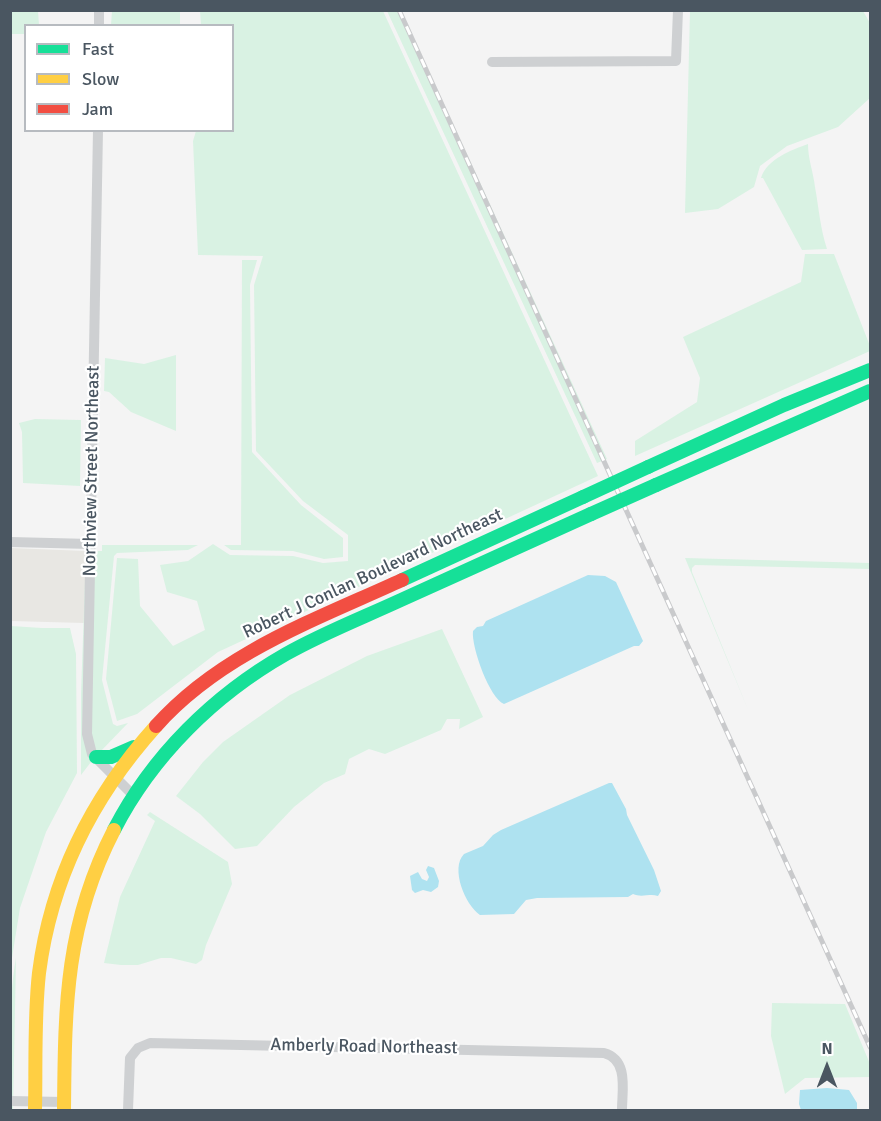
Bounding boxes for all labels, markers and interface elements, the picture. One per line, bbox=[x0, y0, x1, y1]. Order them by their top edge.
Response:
legend bbox=[24, 24, 234, 132]
text: Fast bbox=[82, 38, 114, 60]
text: Slow bbox=[82, 68, 119, 90]
text: Jam bbox=[82, 98, 113, 120]
street label: Northview Street Northeast bbox=[79, 365, 105, 577]
street label: Robert J Conlan Boulevard Northeast bbox=[240, 504, 506, 644]
street label: Amberly Road Northeast bbox=[270, 1035, 458, 1059]
north arrow bbox=[797, 1037, 857, 1097]
text: N bbox=[821, 1039, 833, 1059]

